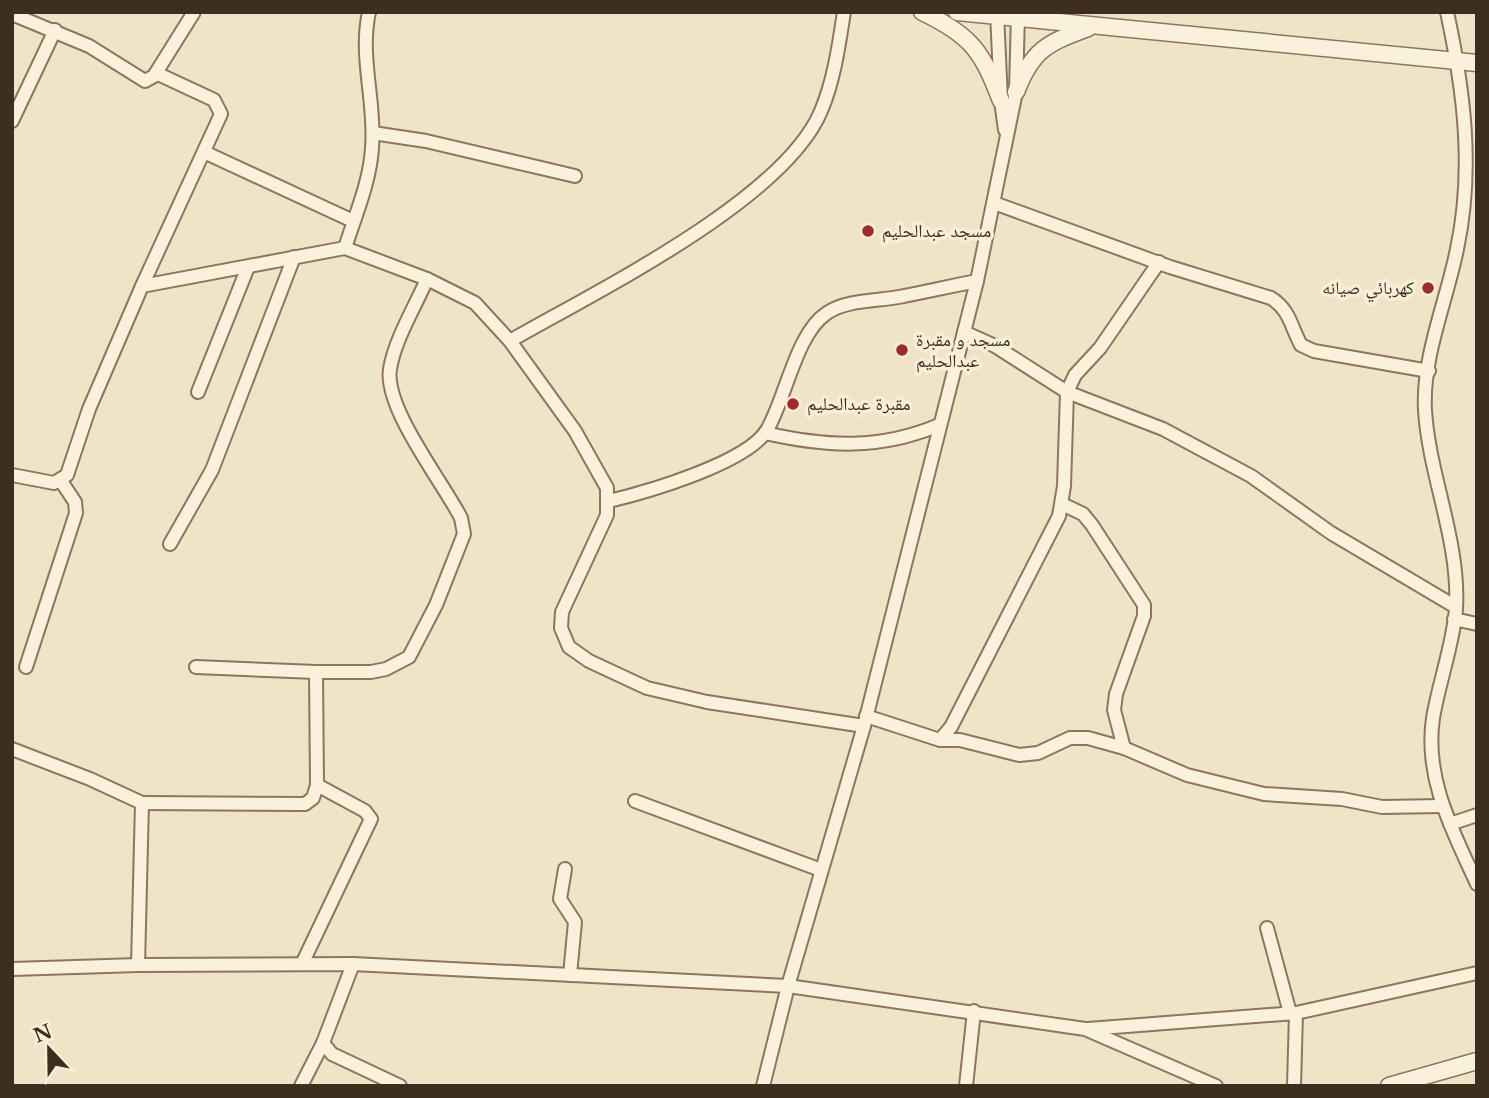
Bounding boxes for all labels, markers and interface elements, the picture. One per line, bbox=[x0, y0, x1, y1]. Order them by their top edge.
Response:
place label: مسجد عبدالحليم bbox=[882, 220, 991, 243]
marker: مسجد عبدالحليم bbox=[860, 223, 876, 239]
place label: كهربائي صيانه bbox=[1322, 277, 1415, 303]
marker: كهربائي صيانه bbox=[1420, 280, 1436, 296]
place label: مسجد و مقبرة عبدالحليم bbox=[916, 329, 1010, 373]
marker: مسجد و مقبرة عبدالحليم bbox=[894, 342, 910, 358]
place label: مقبرة عبدالحليم bbox=[807, 393, 911, 416]
marker: مقبرة عبدالحليم bbox=[785, 396, 801, 412]
north arrow bbox=[14, 1014, 84, 1084]
text: N bbox=[30, 1020, 56, 1048]

